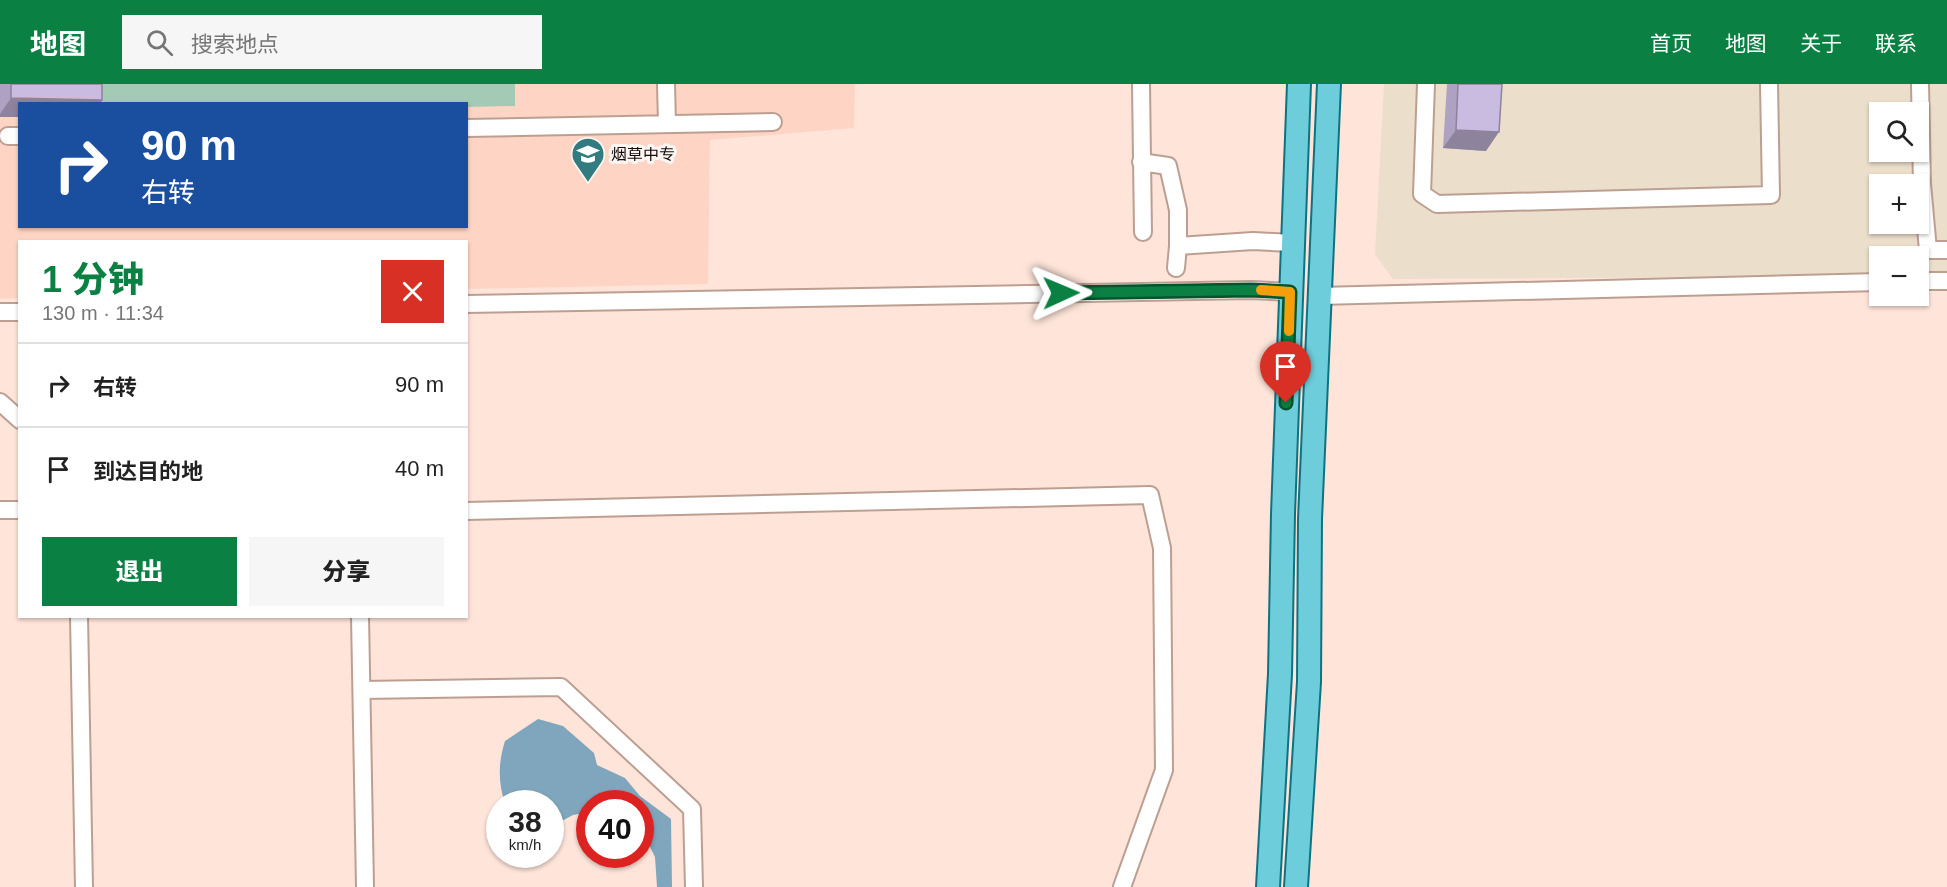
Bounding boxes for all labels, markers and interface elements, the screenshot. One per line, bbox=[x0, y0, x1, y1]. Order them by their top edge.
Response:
search box bbox=[122, 15, 542, 69]
icon: search bbox=[143, 26, 176, 59]
text: 地图 bbox=[30, 29, 86, 60]
text: 搜索地点 bbox=[191, 32, 279, 57]
text: 首页 bbox=[1650, 32, 1692, 55]
text: 地图 bbox=[1725, 32, 1767, 55]
text: 关于 bbox=[1800, 32, 1842, 55]
text: 联系 bbox=[1875, 32, 1917, 55]
map controls bbox=[1869, 102, 1929, 306]
button: search bbox=[1869, 102, 1929, 162]
text: 90 m bbox=[141, 122, 237, 169]
icon: right bbox=[42, 126, 120, 204]
school or university icon: 烟草中专 bbox=[570, 136, 606, 183]
place label: 烟草中专 bbox=[611, 146, 675, 163]
button: + bbox=[1869, 174, 1929, 234]
text: 右转 bbox=[141, 178, 195, 208]
button: − bbox=[1869, 246, 1929, 306]
text: 1 分钟 bbox=[42, 259, 144, 300]
button: close bbox=[381, 260, 444, 323]
position arrow bbox=[1029, 261, 1093, 325]
text: 130 m · 11:34 bbox=[42, 302, 164, 324]
pin bbox=[1260, 341, 1311, 403]
icon: arrive bbox=[1269, 350, 1302, 383]
icon: right bbox=[42, 369, 75, 402]
text: 90 m bbox=[395, 372, 444, 397]
text: 右转 bbox=[93, 375, 137, 400]
icon: arrive bbox=[42, 453, 75, 486]
text: 40 m bbox=[395, 456, 444, 481]
text: 到达目的地 bbox=[93, 459, 203, 484]
button: 退出 bbox=[42, 537, 237, 606]
button: 分享 bbox=[249, 537, 444, 606]
speed limit sign: 40 bbox=[576, 790, 654, 868]
text: 38 bbox=[508, 805, 542, 838]
text: km/h bbox=[509, 836, 541, 853]

